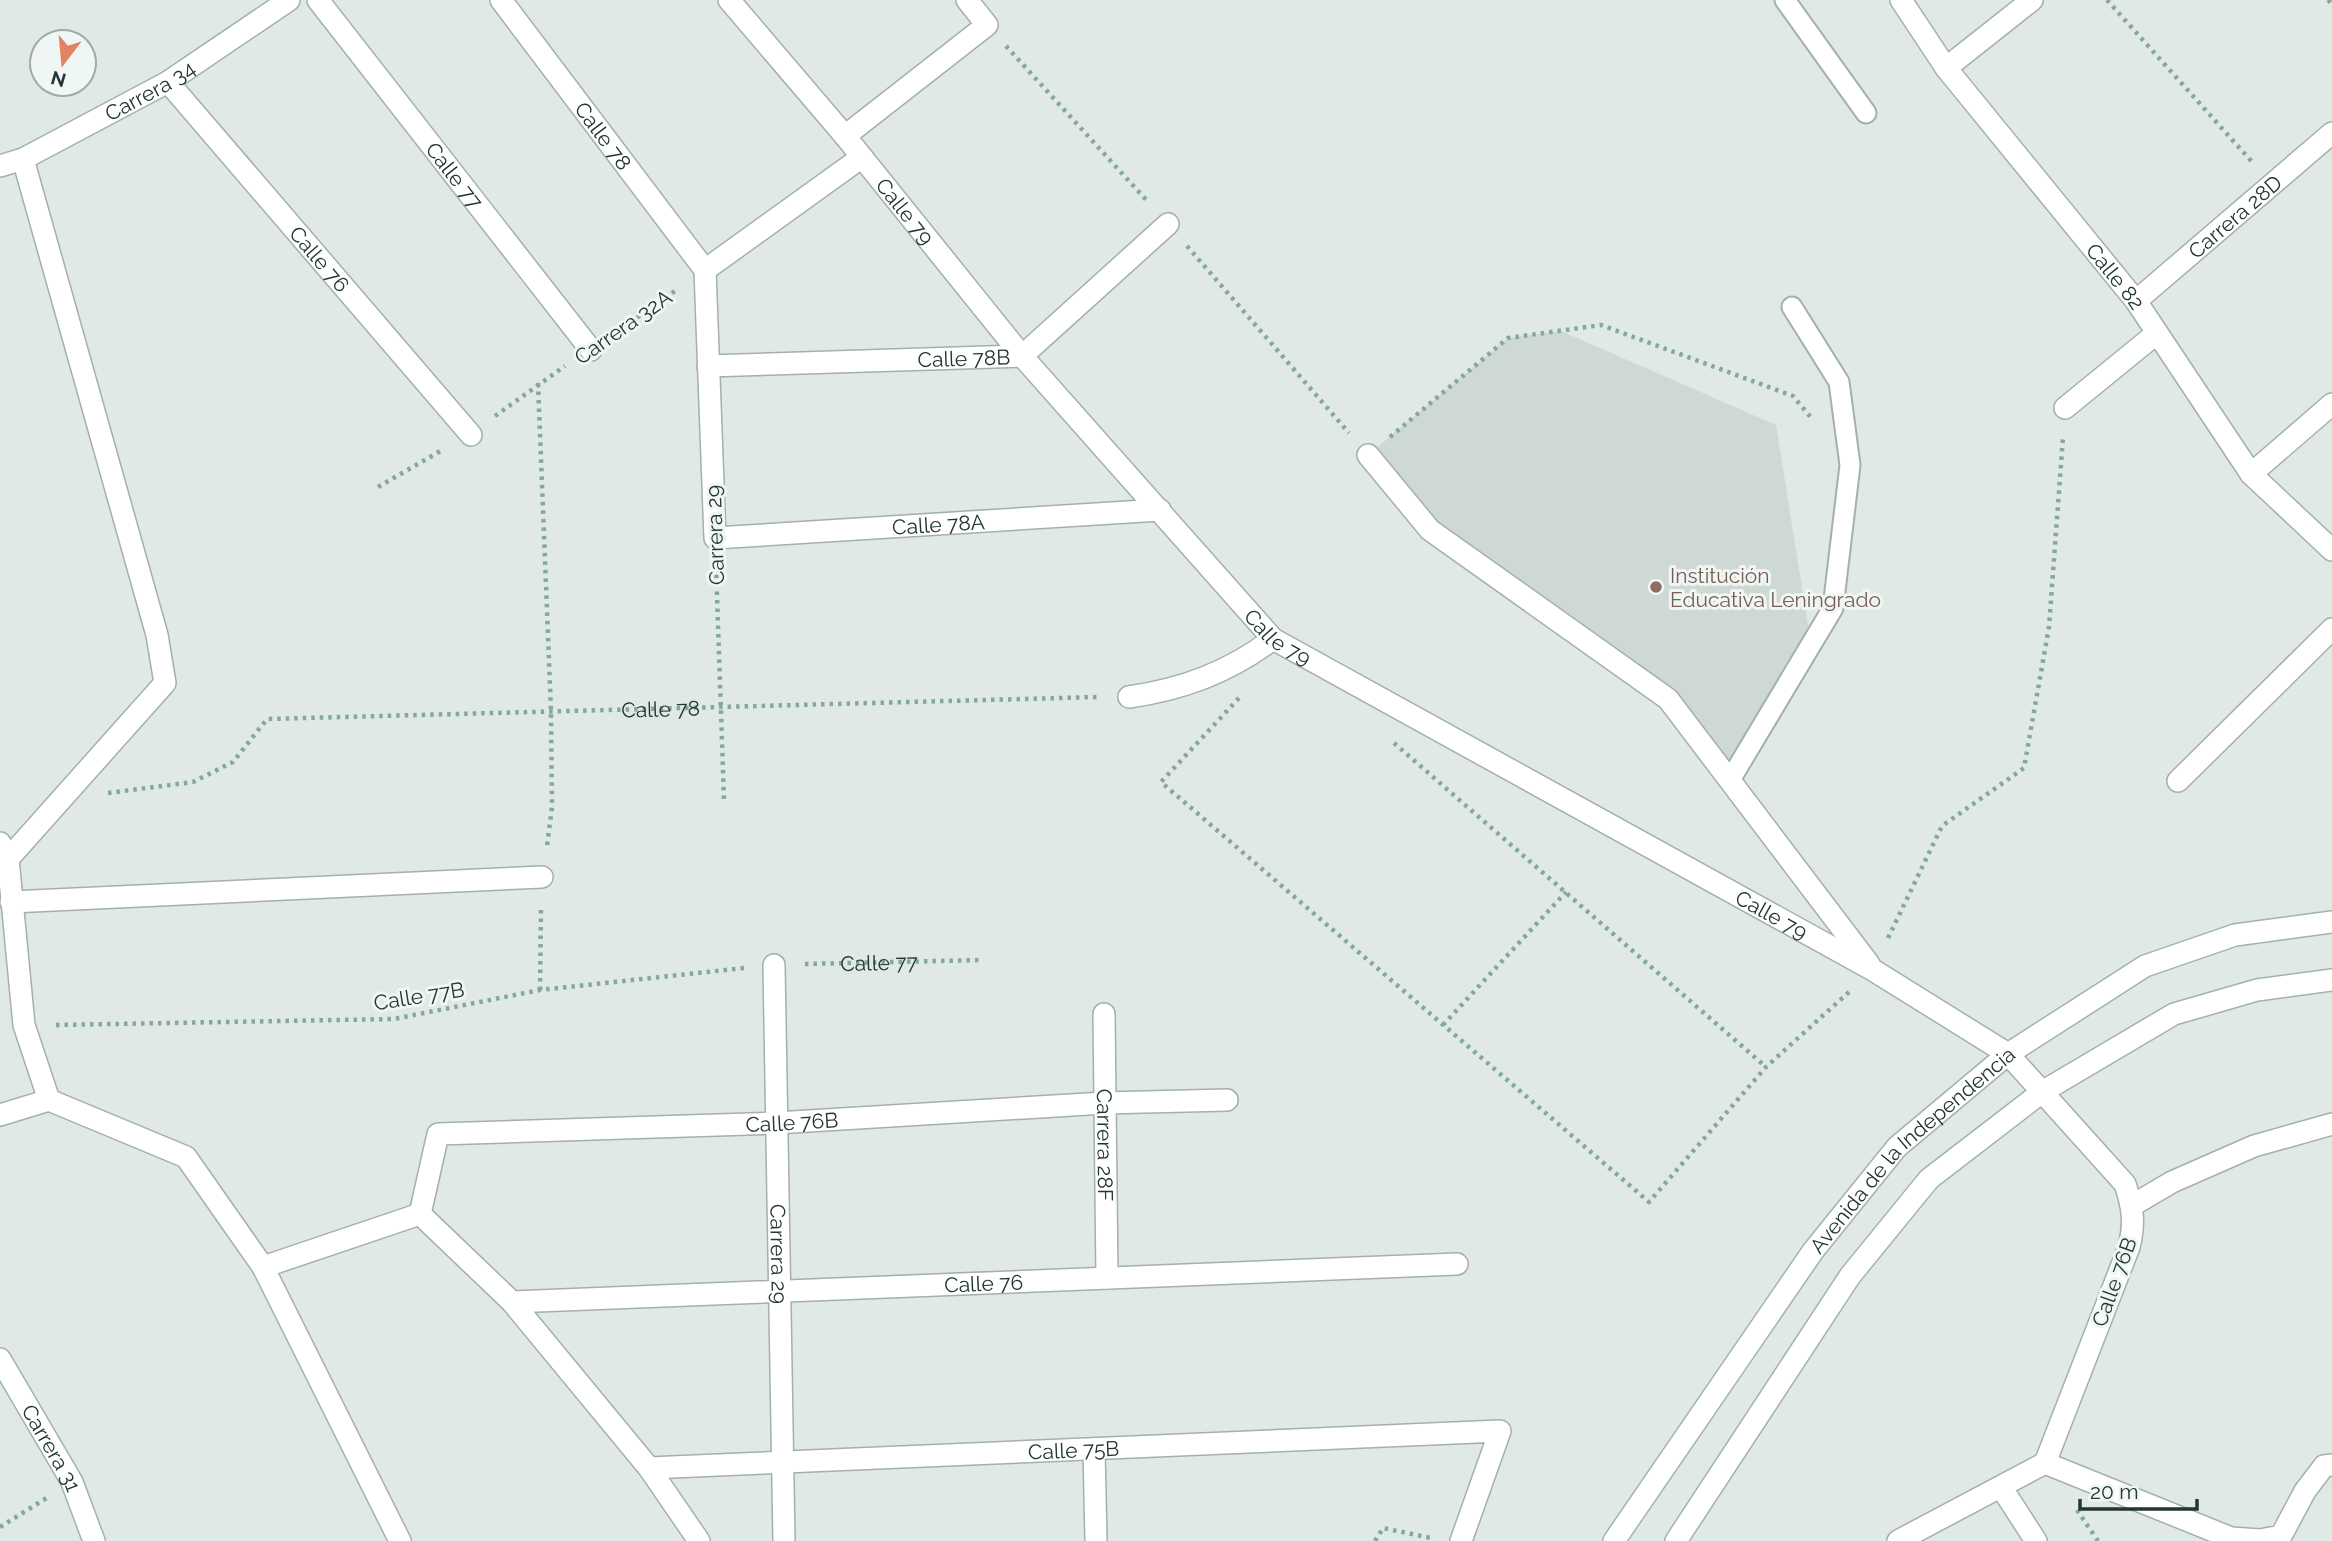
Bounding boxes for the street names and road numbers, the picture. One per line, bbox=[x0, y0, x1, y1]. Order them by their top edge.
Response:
street label: Carrera 34 bbox=[100, 55, 199, 126]
street label: Calle 78 bbox=[570, 97, 637, 175]
street label: Calle 77 bbox=[421, 137, 489, 214]
street label: Carrera 28D bbox=[2183, 169, 2287, 263]
street label: Calle 79 bbox=[871, 173, 940, 249]
street label: Calle 76 bbox=[285, 221, 355, 297]
street label: Calle 82 bbox=[2081, 238, 2150, 314]
street label: Carrera 32A bbox=[570, 284, 676, 370]
street label: Calle 78B bbox=[917, 344, 1011, 372]
street label: Carrera 29 bbox=[701, 485, 729, 585]
street label: Calle 78A bbox=[891, 509, 985, 539]
street label: Calle 79 bbox=[1239, 603, 1316, 670]
street label: Calle 78 bbox=[621, 695, 700, 722]
street label: Calle 79 bbox=[1731, 884, 1812, 944]
street label: Calle 77 bbox=[840, 949, 919, 976]
street label: Calle 77B bbox=[372, 977, 466, 1015]
street label: Avenida de la Independencia bbox=[1804, 1041, 2020, 1258]
street label: Carrera 28F bbox=[1092, 1089, 1119, 1201]
street label: Calle 76B bbox=[745, 1107, 839, 1136]
street label: Carrera 29 bbox=[766, 1204, 792, 1304]
street label: Calle 76B bbox=[2086, 1234, 2142, 1330]
street label: Calle 76 bbox=[944, 1269, 1024, 1297]
street label: Carrera 31 bbox=[17, 1400, 87, 1495]
street label: Calle 75B bbox=[1027, 1435, 1120, 1464]

